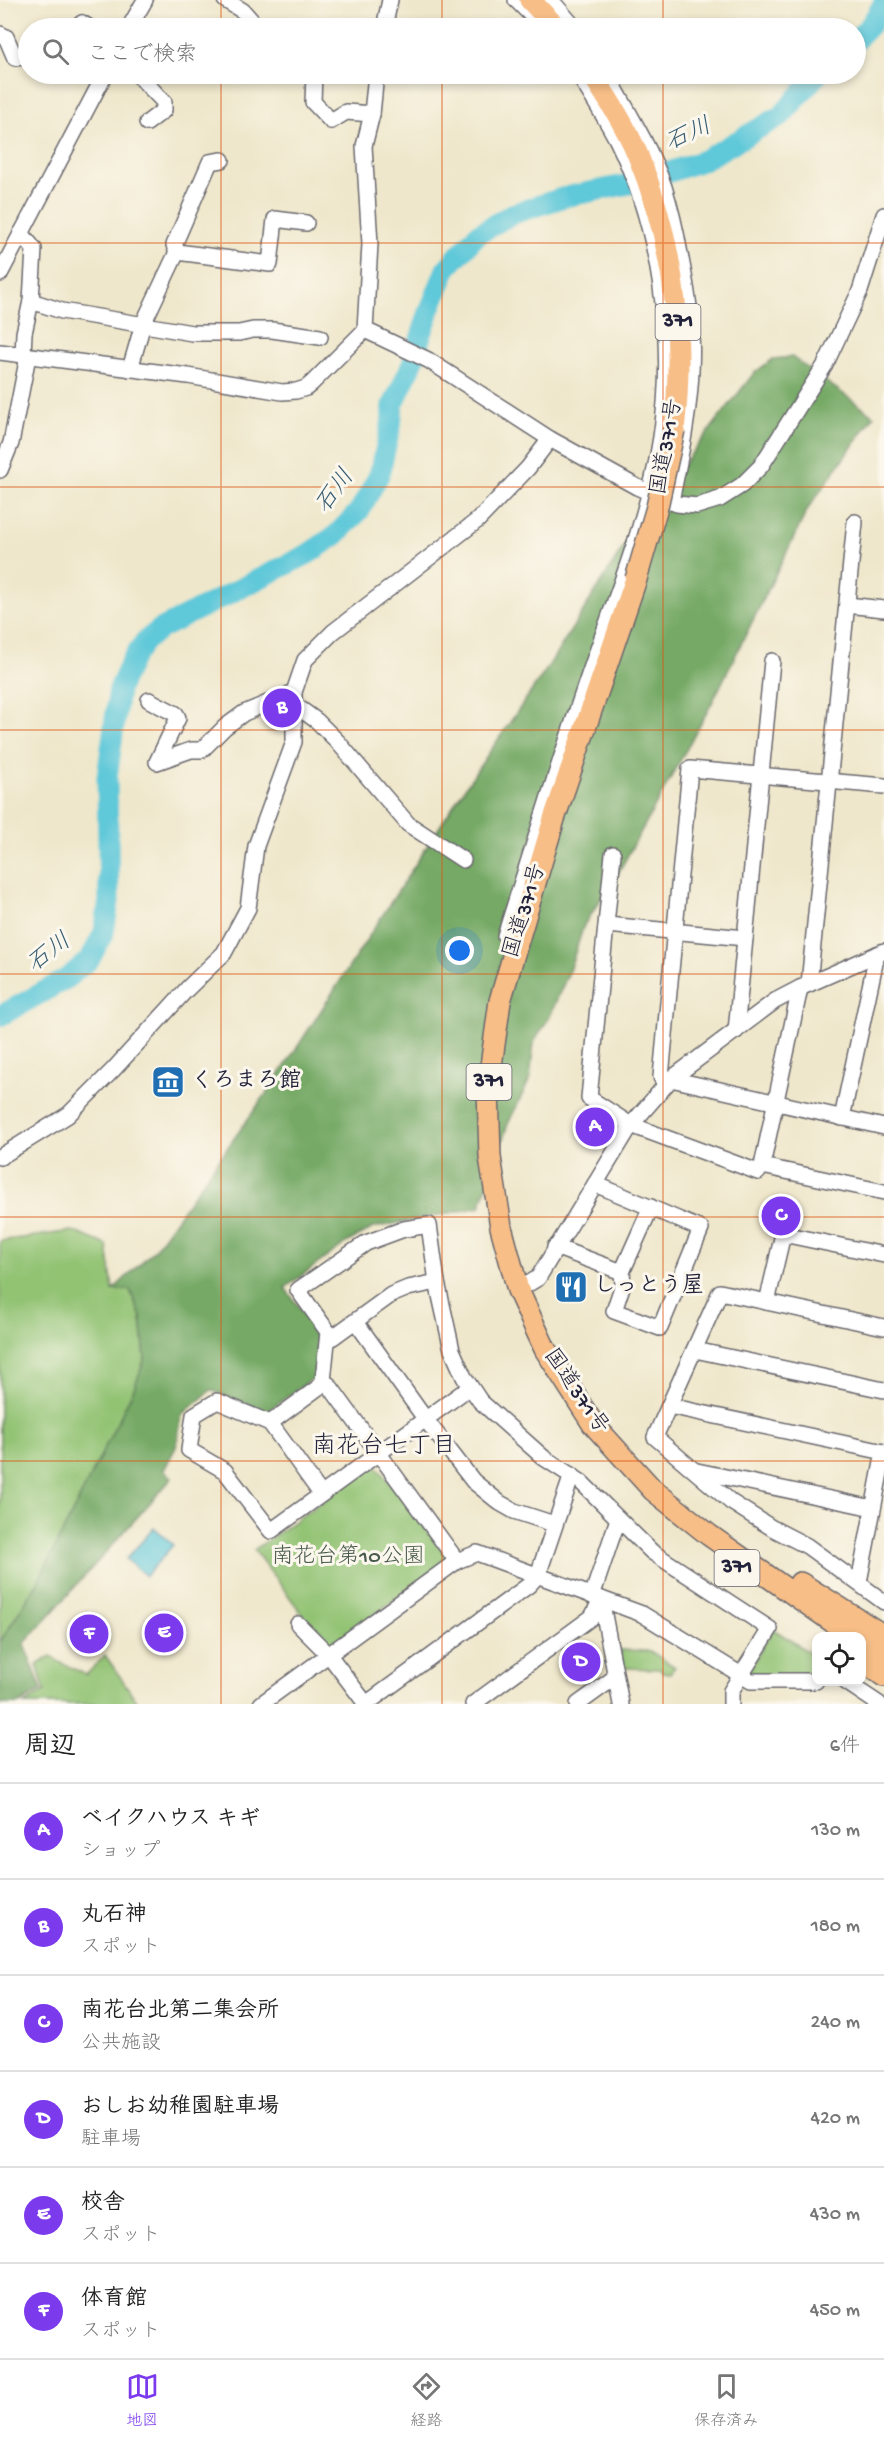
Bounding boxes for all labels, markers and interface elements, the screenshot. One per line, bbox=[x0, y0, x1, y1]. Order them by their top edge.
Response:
search box bbox=[18, 18, 866, 84]
icon: search bbox=[39, 35, 72, 68]
text: ここで検索 bbox=[87, 43, 197, 69]
water label: 石川 bbox=[661, 113, 717, 159]
road number: 371 bbox=[656, 304, 700, 340]
street label: 国道371号 bbox=[646, 396, 689, 497]
water label: 石川 bbox=[310, 464, 362, 520]
pin: B bbox=[262, 686, 302, 730]
street label: 国道371号 bbox=[498, 860, 553, 962]
water label: 石川 bbox=[22, 928, 78, 980]
your location bbox=[445, 936, 474, 965]
museum icon: くろまろ館 bbox=[150, 1064, 186, 1100]
road number: 371 bbox=[466, 1064, 512, 1100]
place label: くろまろ館 bbox=[191, 1068, 301, 1095]
pin: A bbox=[576, 1104, 614, 1150]
pin: C bbox=[762, 1194, 800, 1238]
restaurant icon: しっとう屋 bbox=[553, 1269, 589, 1305]
place label: しっとう屋 bbox=[594, 1273, 704, 1300]
street label: 国道371号 bbox=[537, 1344, 614, 1440]
district label: 南花台七丁目 bbox=[312, 1432, 456, 1462]
park label: 南花台第10公園 bbox=[271, 1544, 425, 1571]
road number: 371 bbox=[714, 1550, 760, 1586]
pin: E bbox=[144, 1610, 184, 1656]
pin: F bbox=[70, 1612, 109, 1656]
map controls bbox=[812, 1632, 866, 1686]
button: locate bbox=[812, 1632, 866, 1686]
pin: D bbox=[562, 1640, 600, 1684]
text: 周辺 bbox=[24, 1733, 76, 1764]
text: 6件 bbox=[830, 1736, 860, 1759]
text: ベイクハウス キギ bbox=[81, 1807, 260, 1833]
text: A bbox=[38, 1820, 49, 1843]
text: 130 m bbox=[811, 1820, 860, 1843]
text: ショップ bbox=[81, 1841, 160, 1864]
text: 丸石神 bbox=[81, 1903, 147, 1929]
text: B bbox=[38, 1916, 49, 1939]
text: 180 m bbox=[811, 1916, 860, 1939]
text: スポット bbox=[81, 1937, 161, 1960]
text: 南花台北第二集会所 bbox=[81, 1999, 279, 2025]
text: C bbox=[38, 2012, 49, 2035]
text: 240 m bbox=[810, 2012, 860, 2035]
text: 公共施設 bbox=[81, 2033, 161, 2056]
text: おしお幼稚園駐車場 bbox=[81, 2095, 279, 2121]
text: D bbox=[37, 2108, 50, 2131]
text: 420 m bbox=[810, 2108, 860, 2131]
text: 駐車場 bbox=[81, 2129, 141, 2152]
text: 校舎 bbox=[81, 2191, 125, 2217]
text: E bbox=[37, 2204, 50, 2227]
text: 430 m bbox=[810, 2204, 860, 2227]
text: スポット bbox=[81, 2225, 161, 2248]
text: 体育館 bbox=[81, 2287, 147, 2313]
text: F bbox=[38, 2300, 49, 2323]
text: 450 m bbox=[810, 2300, 860, 2323]
text: スポット bbox=[81, 2321, 161, 2344]
tab: 地図 bbox=[126, 2370, 159, 2432]
tab: 経路 bbox=[410, 2370, 443, 2432]
tab: 保存済み bbox=[694, 2370, 758, 2432]

